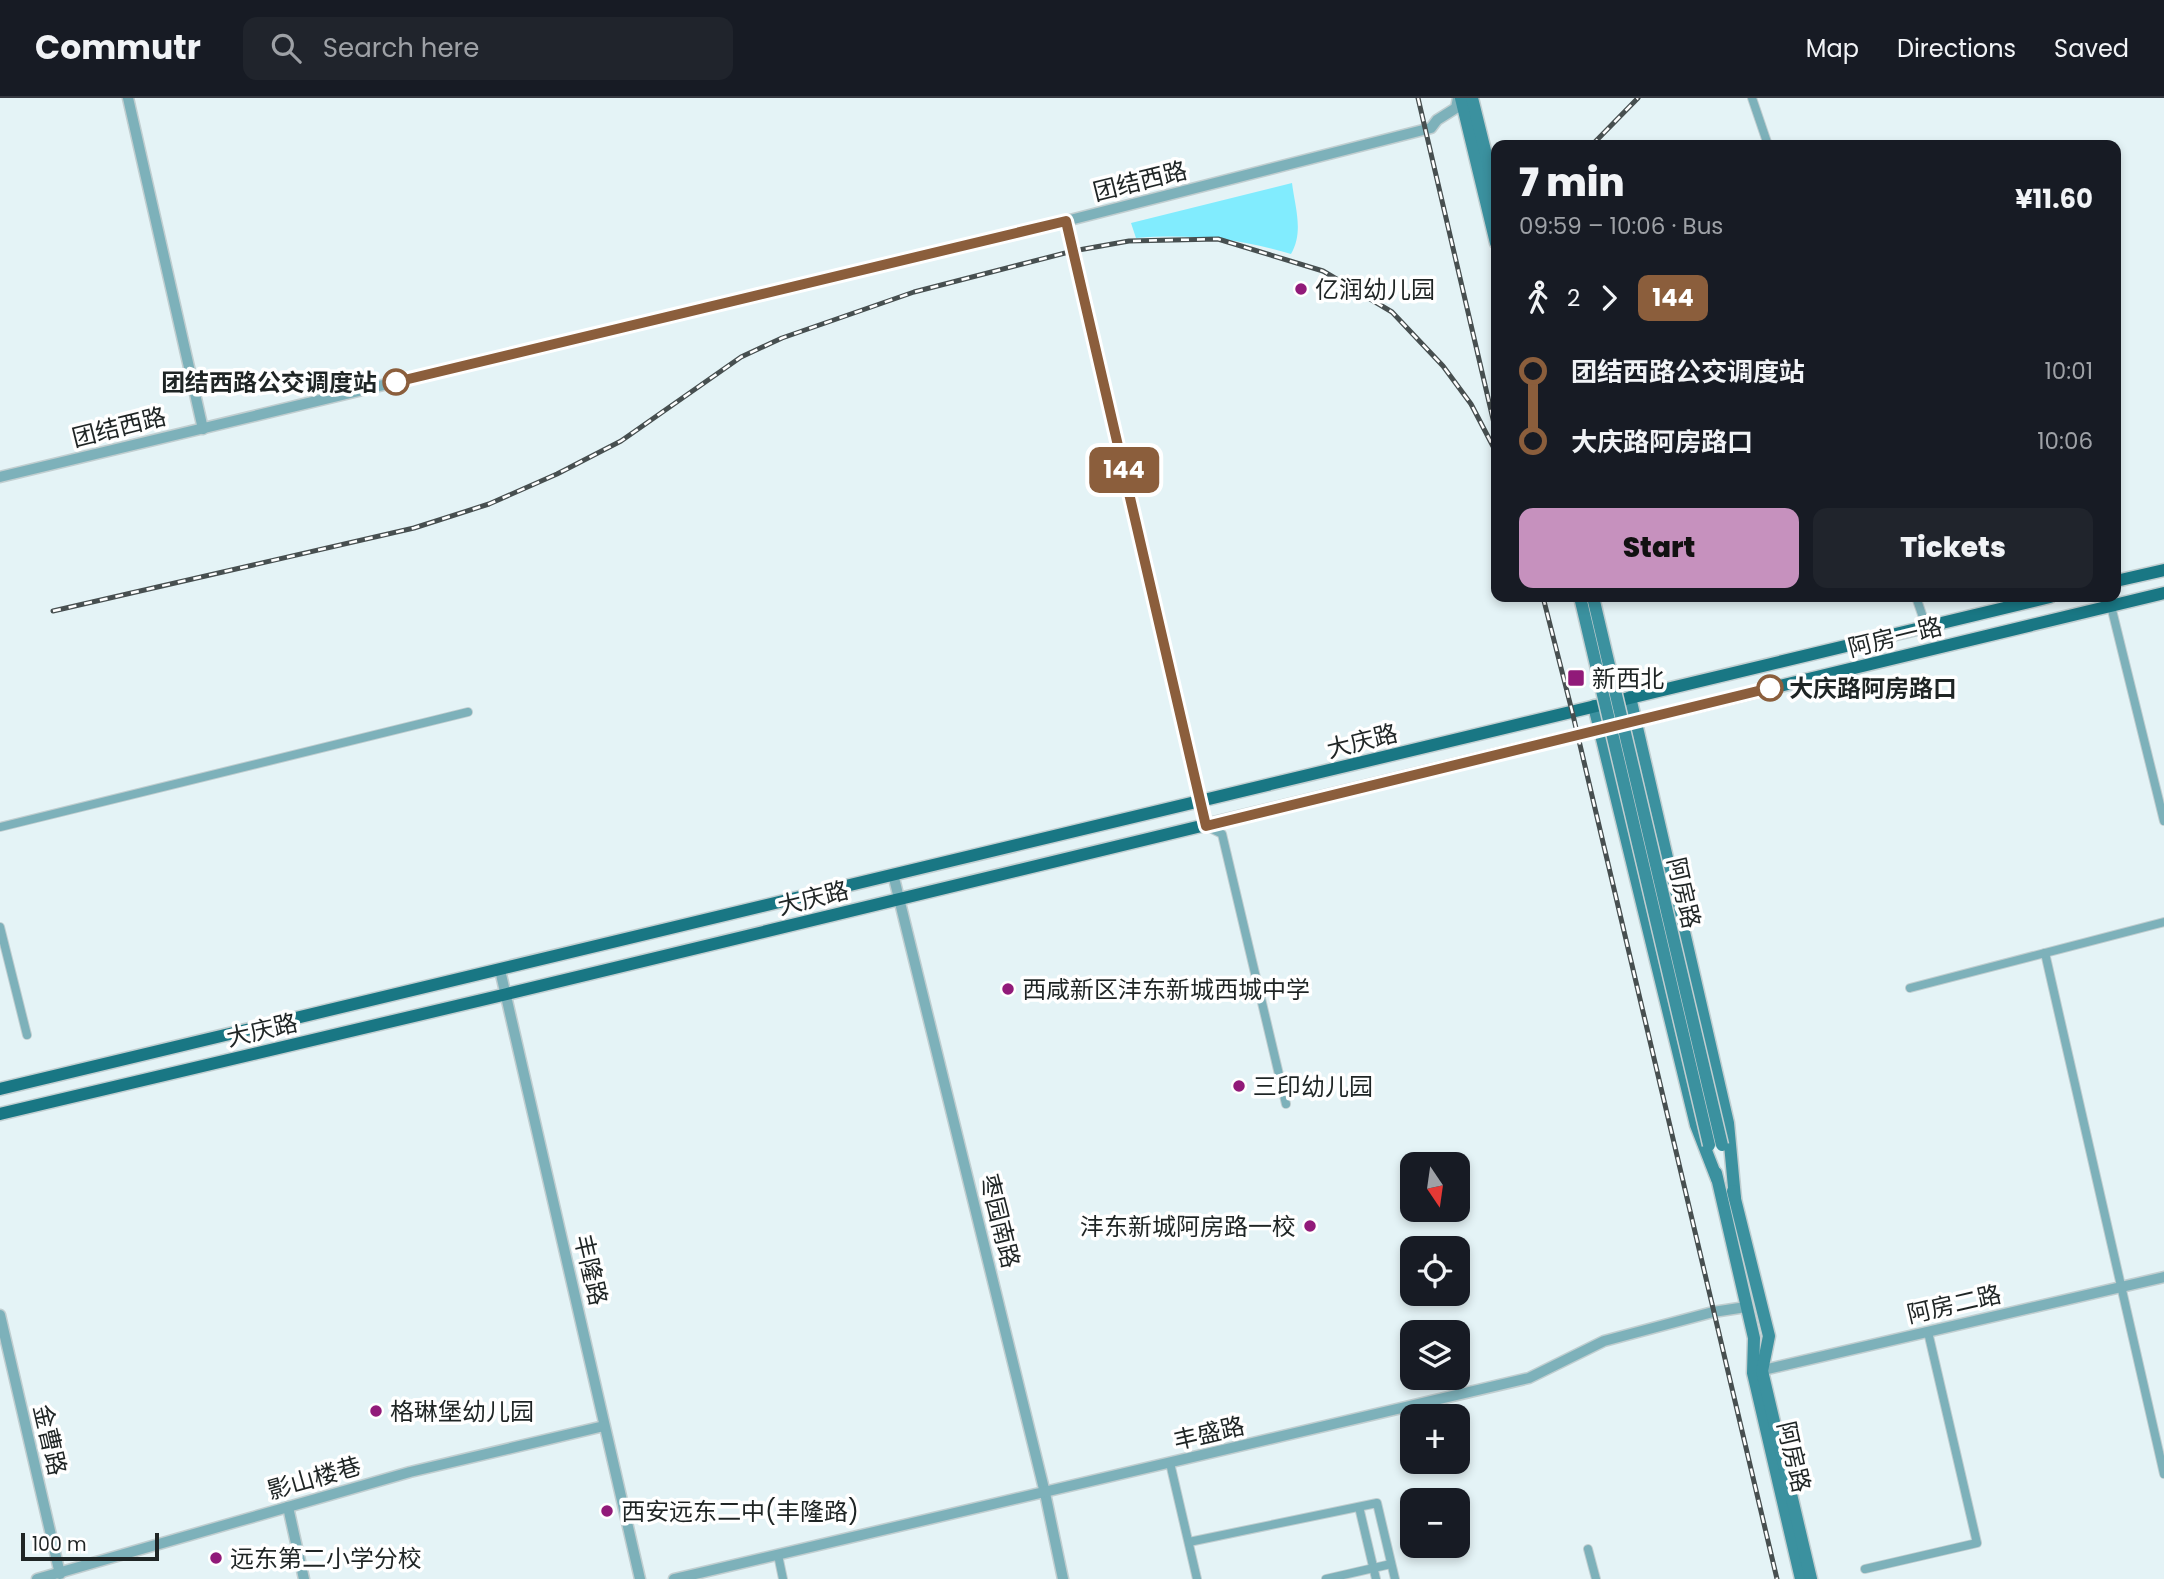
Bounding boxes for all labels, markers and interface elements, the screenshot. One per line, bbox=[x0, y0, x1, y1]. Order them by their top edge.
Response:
search box bbox=[243, 17, 733, 80]
text: Commutr bbox=[35, 24, 201, 71]
icon: search bbox=[267, 29, 305, 67]
text: Search here bbox=[323, 30, 479, 66]
text: Map bbox=[1806, 32, 1859, 65]
text: Directions bbox=[1897, 32, 2016, 65]
text: Saved bbox=[2054, 32, 2129, 65]
street label: 团结西路 bbox=[1089, 153, 1191, 209]
text: 7 min bbox=[1519, 156, 1624, 209]
text: ¥11.60 bbox=[2015, 181, 2093, 217]
text: 09:59 – 10:06 · Bus bbox=[1519, 210, 1723, 242]
place label: 亿润幼儿园 bbox=[1315, 273, 1435, 306]
icon: walk bbox=[1519, 279, 1557, 317]
icon: forward bbox=[1590, 279, 1628, 317]
marker: 亿润幼儿园 bbox=[1293, 281, 1309, 297]
text: 144 bbox=[1652, 281, 1694, 314]
text: 2 bbox=[1567, 282, 1580, 314]
text: 团结西路公交调度站 bbox=[1571, 354, 1805, 390]
text: 10:01 bbox=[2044, 355, 2093, 387]
place label: 团结西路公交调度站 bbox=[161, 366, 377, 399]
marker: 团结西路公交调度站 bbox=[383, 369, 409, 395]
street label: 团结西路 bbox=[68, 399, 170, 455]
text: 大庆路阿房路口 bbox=[1571, 424, 1753, 460]
text: 10:06 bbox=[2037, 425, 2093, 457]
line badge: 144 bbox=[1084, 447, 1164, 493]
text: 144 bbox=[1103, 453, 1145, 486]
button: Start bbox=[1519, 508, 1799, 588]
button: Tickets bbox=[1813, 508, 2093, 588]
street label: 阿房一路 bbox=[1844, 609, 1946, 665]
place label: 新西北 bbox=[1592, 662, 1664, 695]
marker: 新西北 bbox=[1566, 668, 1586, 688]
place label: 大庆路阿房路口 bbox=[1789, 672, 1957, 705]
marker: 大庆路阿房路口 bbox=[1757, 675, 1783, 701]
street label: 大庆路 bbox=[1323, 716, 1401, 766]
street label: 阿房路 bbox=[1660, 854, 1708, 932]
street label: 大庆路 bbox=[774, 873, 852, 923]
place label: 西咸新区沣东新城西城中学 bbox=[1022, 973, 1310, 1006]
marker: 西咸新区沣东新城西城中学 bbox=[1000, 981, 1016, 997]
street label: 大庆路 bbox=[223, 1006, 301, 1054]
place label: 三印幼儿园 bbox=[1253, 1070, 1373, 1103]
marker: 三印幼儿园 bbox=[1231, 1078, 1247, 1094]
north arrow bbox=[1400, 1152, 1470, 1222]
map controls bbox=[1400, 1152, 1470, 1558]
street label: 枣园南路 bbox=[972, 1170, 1028, 1272]
place label: 沣东新城阿房路一校 bbox=[1080, 1210, 1296, 1243]
marker: 沣东新城阿房路一校 bbox=[1302, 1218, 1318, 1234]
street label: 丰隆路 bbox=[567, 1231, 615, 1309]
button: locate bbox=[1400, 1236, 1470, 1306]
street label: 阿房二路 bbox=[1904, 1277, 2004, 1331]
button: layers bbox=[1400, 1320, 1470, 1390]
place label: 格琳堡幼儿园 bbox=[390, 1395, 534, 1428]
street label: 金曹路 bbox=[26, 1401, 74, 1479]
marker: 格琳堡幼儿园 bbox=[368, 1403, 384, 1419]
button: + bbox=[1400, 1404, 1470, 1474]
street label: 丰盛路 bbox=[1170, 1409, 1248, 1457]
street label: 阿房路 bbox=[1770, 1418, 1818, 1496]
street label: 影山楼巷 bbox=[263, 1449, 365, 1507]
button: − bbox=[1400, 1488, 1470, 1558]
place label: 西安远东二中(丰隆路) bbox=[621, 1495, 859, 1528]
marker: 西安远东二中(丰隆路) bbox=[599, 1503, 615, 1519]
scale bar bbox=[21, 1530, 159, 1562]
text: 100 m bbox=[32, 1531, 87, 1558]
place label: 远东第二小学分校 bbox=[230, 1542, 422, 1575]
marker: 远东第二小学分校 bbox=[208, 1550, 224, 1566]

